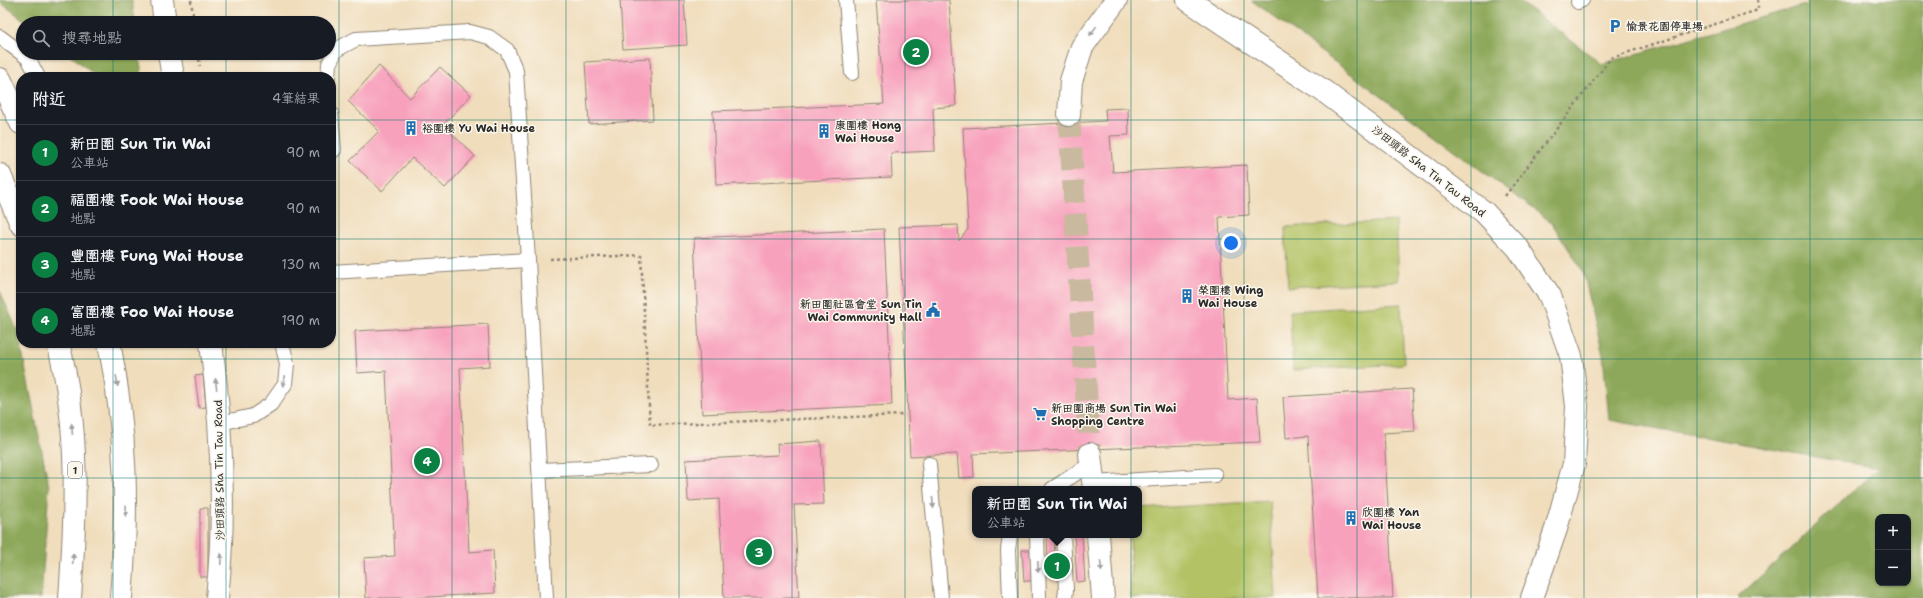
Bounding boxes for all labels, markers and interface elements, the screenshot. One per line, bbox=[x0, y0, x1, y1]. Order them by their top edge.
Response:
search box bbox=[16, 16, 336, 60]
parking icon: 愉景花園停車場 bbox=[1607, 18, 1623, 34]
place label: 愉景花園停車場 bbox=[1626, 19, 1703, 34]
one-way arrow bbox=[1089, 26, 1097, 37]
icon: search bbox=[30, 27, 52, 49]
text: 搜尋地點 bbox=[62, 28, 122, 48]
pin: 2 bbox=[903, 37, 929, 67]
text: 附近 bbox=[32, 88, 66, 110]
text: 4筆結果 bbox=[272, 90, 320, 107]
place label: 康圍樓 Hong Wai House bbox=[835, 118, 901, 146]
building icon: 裕圍樓 Yu Wai House bbox=[403, 120, 419, 136]
place label: 裕圍樓 Yu Wai House bbox=[422, 121, 535, 136]
street label: 沙田頭路 Sha Tin Tau Road bbox=[1368, 122, 1489, 221]
building icon: 康圍樓 Hong Wai House bbox=[816, 123, 832, 139]
text: 新田圍 Sun Tin Wai bbox=[70, 134, 211, 154]
text: 1 bbox=[42, 144, 48, 161]
text: 90 m bbox=[286, 144, 320, 161]
text: 公車站 bbox=[70, 154, 109, 171]
text: 福圍樓 Fook Wai House bbox=[70, 190, 244, 210]
text: 2 bbox=[40, 200, 50, 217]
text: 90 m bbox=[286, 200, 320, 217]
text: 地點 bbox=[70, 210, 96, 227]
your location bbox=[1221, 233, 1241, 253]
text: 豐圍樓 Fung Wai House bbox=[70, 246, 244, 266]
text: 3 bbox=[40, 256, 50, 273]
text: 130 m bbox=[282, 256, 320, 273]
text: 地點 bbox=[70, 266, 96, 283]
place label: 榮圍樓 Wing Wai House bbox=[1198, 283, 1263, 311]
building icon: 榮圍樓 Wing Wai House bbox=[1179, 288, 1195, 304]
place label: 新田圍社區會堂 Sun Tin Wai Community Hall bbox=[800, 297, 923, 325]
text: 富圍樓 Foo Wai House bbox=[70, 302, 234, 322]
public building icon: 新田圍社區會堂 Sun Tin Wai Community Hall bbox=[925, 302, 941, 318]
text: 4 bbox=[40, 312, 50, 329]
text: 190 m bbox=[281, 312, 320, 329]
text: 地點 bbox=[70, 322, 96, 339]
one-way arrow bbox=[113, 375, 120, 387]
one-way arrow bbox=[281, 375, 287, 387]
one-way arrow bbox=[213, 378, 220, 390]
street label: 沙田頭路 Sha Tin Tau Road bbox=[211, 399, 228, 541]
place label: 新田圍商場 Sun Tin Wai Shopping Centre bbox=[1051, 401, 1176, 429]
supermarket icon: 新田圍商場 Sun Tin Wai Shopping Centre bbox=[1032, 406, 1048, 422]
one-way arrow bbox=[69, 423, 76, 435]
pin: 4 bbox=[414, 446, 440, 476]
road number: 1 bbox=[68, 462, 82, 478]
popup bbox=[972, 486, 1142, 538]
text: 新田圍 Sun Tin Wai bbox=[987, 494, 1127, 514]
one-way arrow bbox=[929, 497, 936, 509]
one-way arrow bbox=[123, 505, 129, 518]
place label: 欣圍樓 Yan Wai House bbox=[1362, 505, 1422, 533]
building icon: 欣圍樓 Yan Wai House bbox=[1343, 510, 1359, 526]
text: 公車站 bbox=[987, 514, 1026, 531]
map controls bbox=[1875, 514, 1911, 586]
button: + bbox=[1875, 514, 1911, 550]
pin: 3 bbox=[746, 537, 772, 567]
button: − bbox=[1875, 550, 1911, 586]
pin: 1 bbox=[1044, 551, 1070, 581]
one-way arrow bbox=[69, 553, 76, 565]
one-way arrow bbox=[217, 553, 224, 565]
one-way arrow bbox=[1035, 560, 1041, 573]
one-way arrow bbox=[1098, 560, 1105, 573]

